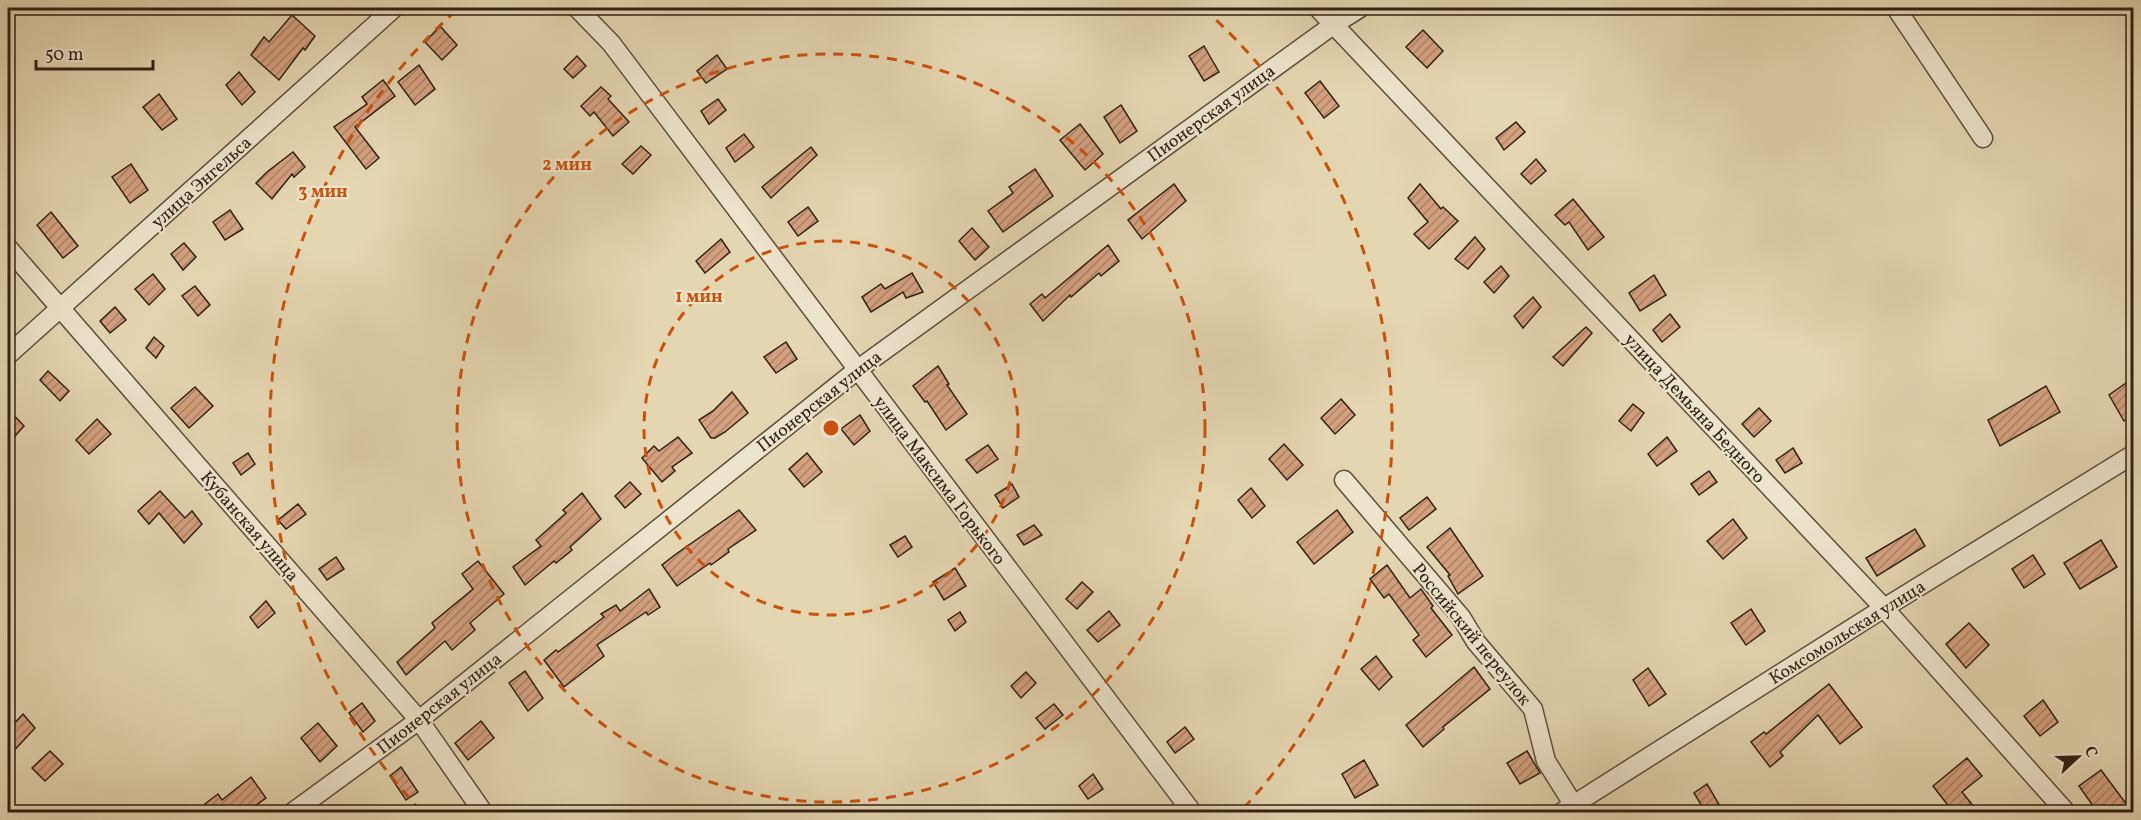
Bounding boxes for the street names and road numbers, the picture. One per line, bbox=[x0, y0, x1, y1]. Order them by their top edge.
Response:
street label: Пионерская улица bbox=[1143, 59, 1281, 169]
street label: улица Энгельса bbox=[146, 131, 258, 235]
street label: улица Демьяна Бедного bbox=[1618, 328, 1770, 490]
street label: Пионерская улица bbox=[752, 345, 888, 459]
street label: улица Максима Горького bbox=[867, 391, 1011, 571]
street label: Кубанская улица bbox=[194, 466, 304, 588]
street label: Российский переулок bbox=[1406, 558, 1536, 712]
street label: Комсомольская улица bbox=[1765, 575, 1931, 692]
street label: Пионерская улица bbox=[372, 647, 508, 761]

